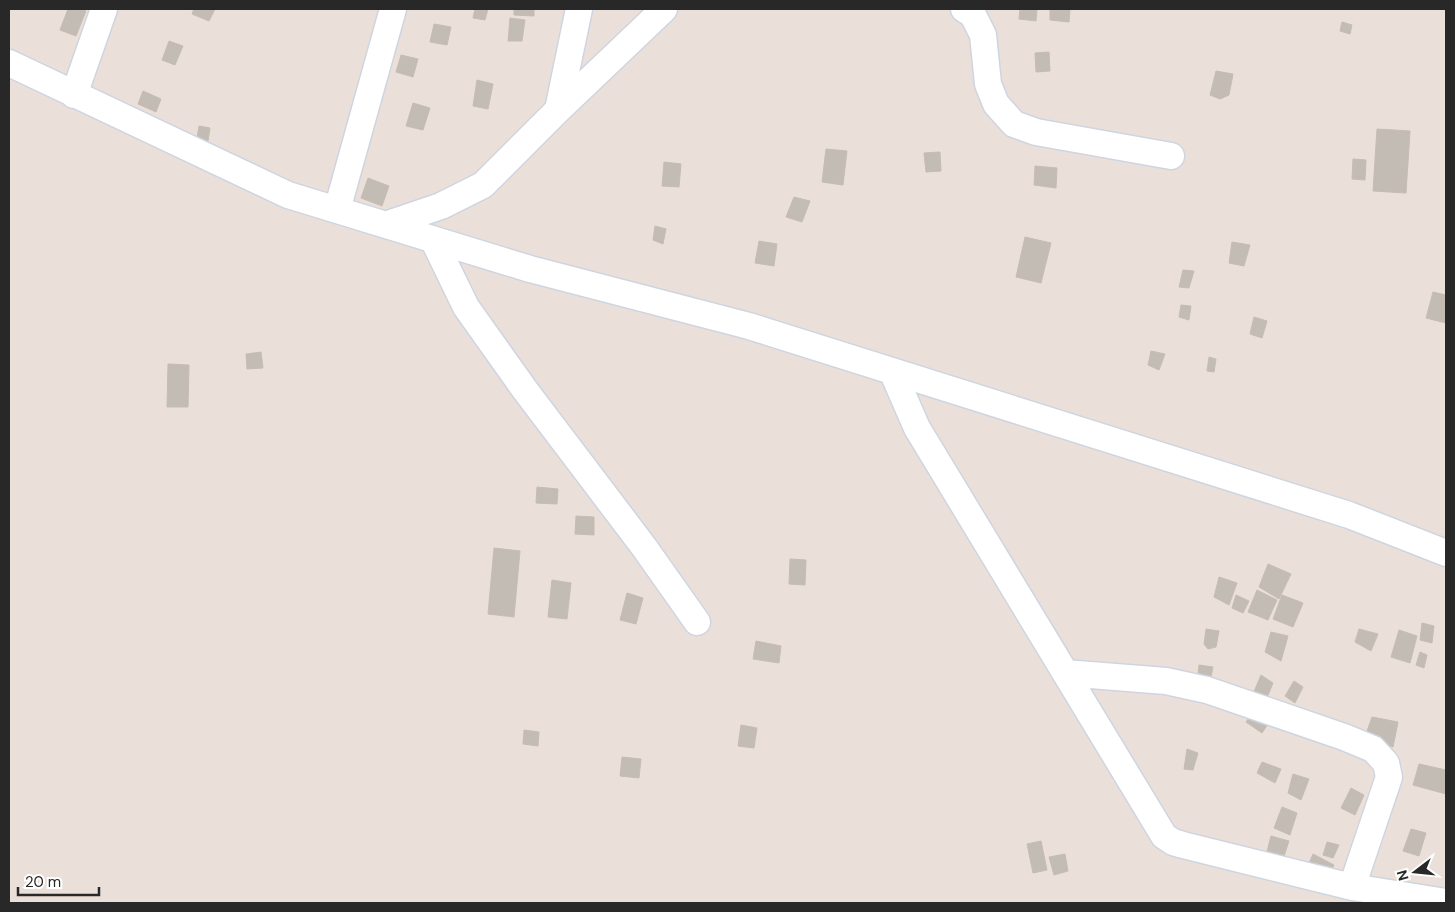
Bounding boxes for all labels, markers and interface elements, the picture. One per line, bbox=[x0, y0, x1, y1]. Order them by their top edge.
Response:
north arrow bbox=[1390, 847, 1440, 897]
scale bar bbox=[18, 864, 99, 896]
text: N bbox=[1392, 868, 1413, 883]
text: 20 m bbox=[25, 872, 61, 892]

